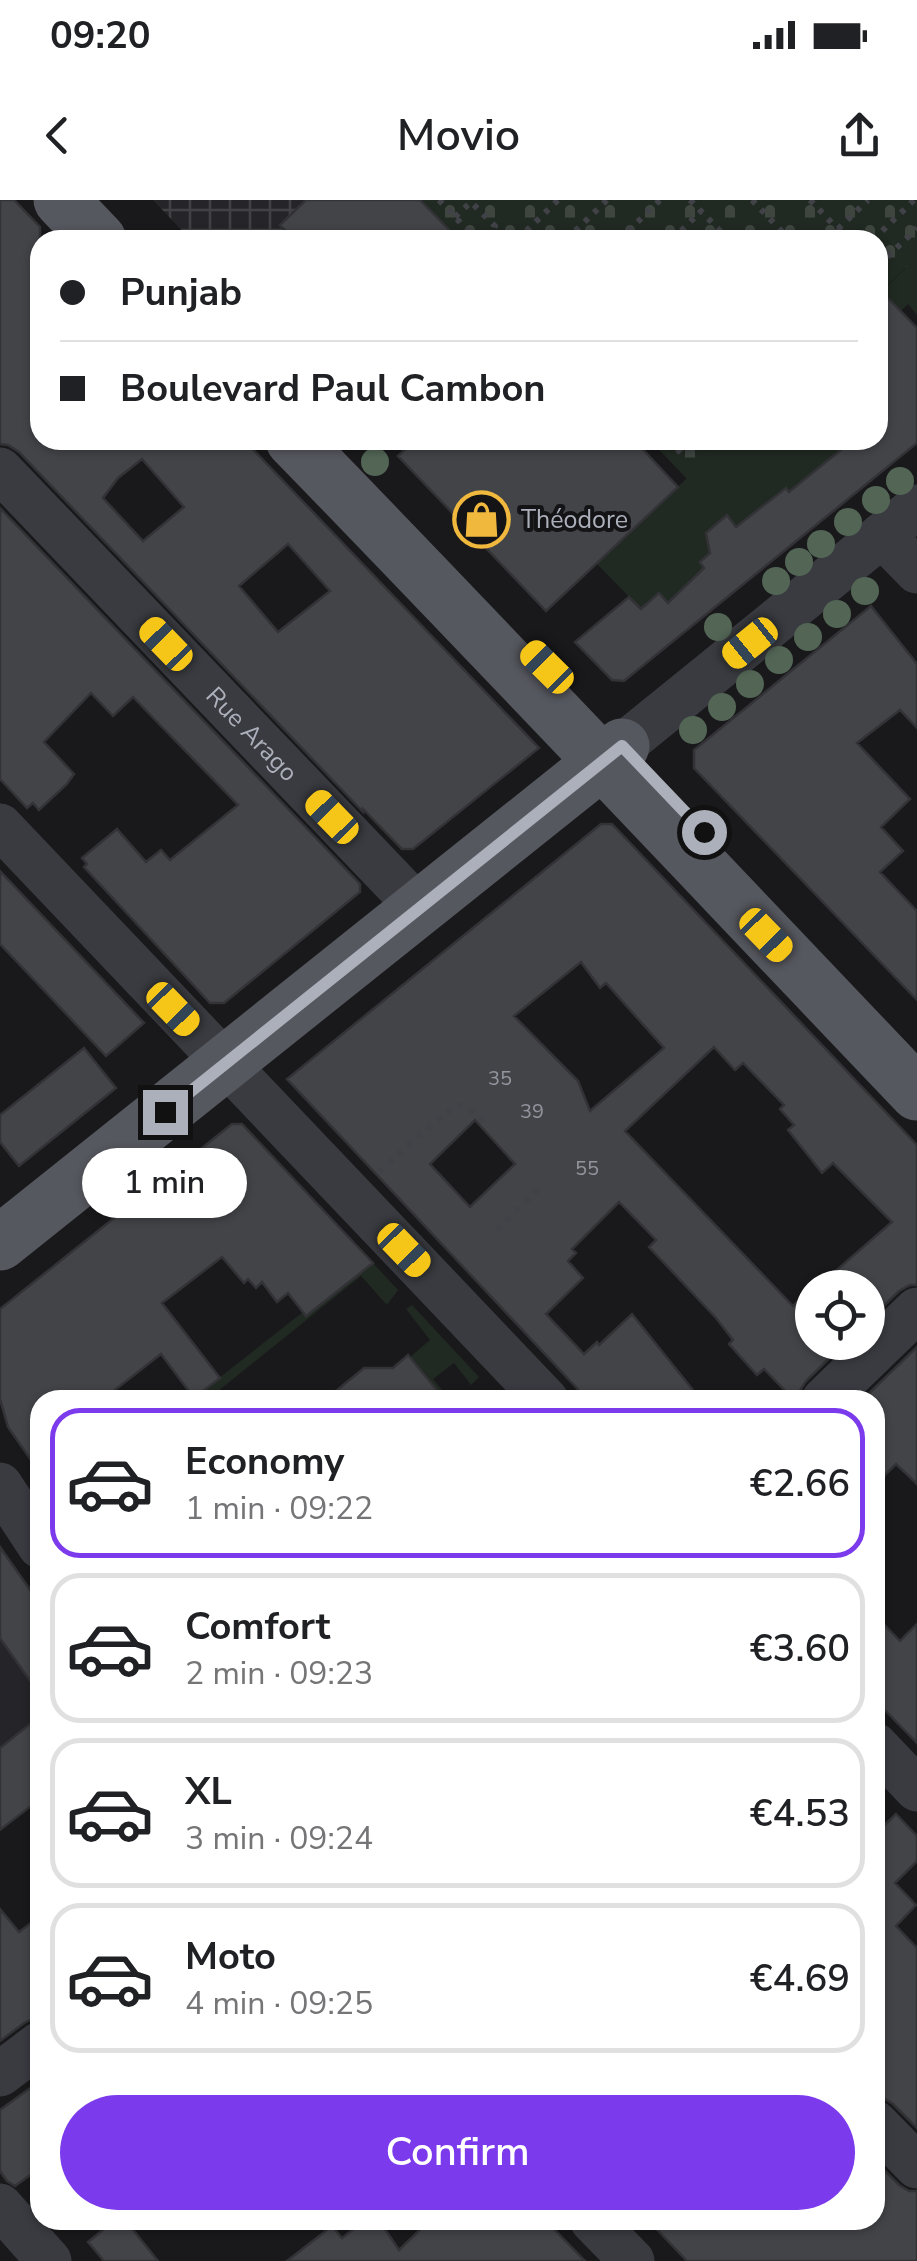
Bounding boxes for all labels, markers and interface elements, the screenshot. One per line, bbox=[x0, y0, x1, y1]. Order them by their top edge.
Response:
text: 09:20 bbox=[50, 10, 151, 61]
text: Movio bbox=[397, 105, 520, 166]
icon: back bbox=[30, 108, 85, 163]
icon: share bbox=[832, 108, 887, 163]
text: Punjab bbox=[120, 267, 242, 318]
text: Boulevard Paul Cambon bbox=[120, 363, 546, 414]
shop icon: Théodore bbox=[452, 489, 512, 549]
place label: Théodore bbox=[521, 503, 628, 537]
car bbox=[134, 612, 198, 676]
car bbox=[717, 612, 783, 674]
car bbox=[515, 635, 579, 699]
street label: Rue Arago bbox=[198, 680, 305, 789]
car bbox=[300, 785, 364, 849]
route start bbox=[682, 810, 727, 855]
car bbox=[734, 903, 798, 967]
car bbox=[141, 977, 205, 1041]
house number: 35 bbox=[488, 1065, 512, 1092]
route end bbox=[143, 1090, 188, 1135]
house number: 39 bbox=[520, 1098, 544, 1125]
callout: 1 min bbox=[82, 1147, 248, 1217]
house number: 55 bbox=[575, 1155, 599, 1182]
text: 1 min bbox=[124, 1161, 205, 1204]
car bbox=[372, 1218, 436, 1282]
map controls bbox=[795, 1270, 885, 1360]
button: locate bbox=[795, 1270, 885, 1360]
text: Economy bbox=[185, 1436, 344, 1487]
icon: car bbox=[65, 1438, 155, 1528]
text: €2.66 bbox=[750, 1458, 850, 1509]
text: 1 min · 09:22 bbox=[185, 1487, 373, 1530]
text: Comfort bbox=[185, 1601, 330, 1652]
icon: car bbox=[65, 1603, 155, 1693]
text: €3.60 bbox=[750, 1623, 850, 1674]
text: 2 min · 09:23 bbox=[185, 1652, 373, 1695]
text: XL bbox=[185, 1766, 232, 1817]
icon: car bbox=[65, 1768, 155, 1858]
text: €4.53 bbox=[750, 1788, 850, 1839]
text: 3 min · 09:24 bbox=[185, 1817, 373, 1860]
text: Moto bbox=[185, 1931, 276, 1982]
icon: car bbox=[65, 1933, 155, 2023]
text: €4.69 bbox=[750, 1953, 850, 2004]
text: 4 min · 09:25 bbox=[185, 1982, 373, 2025]
button: Confirm bbox=[60, 2095, 855, 2210]

